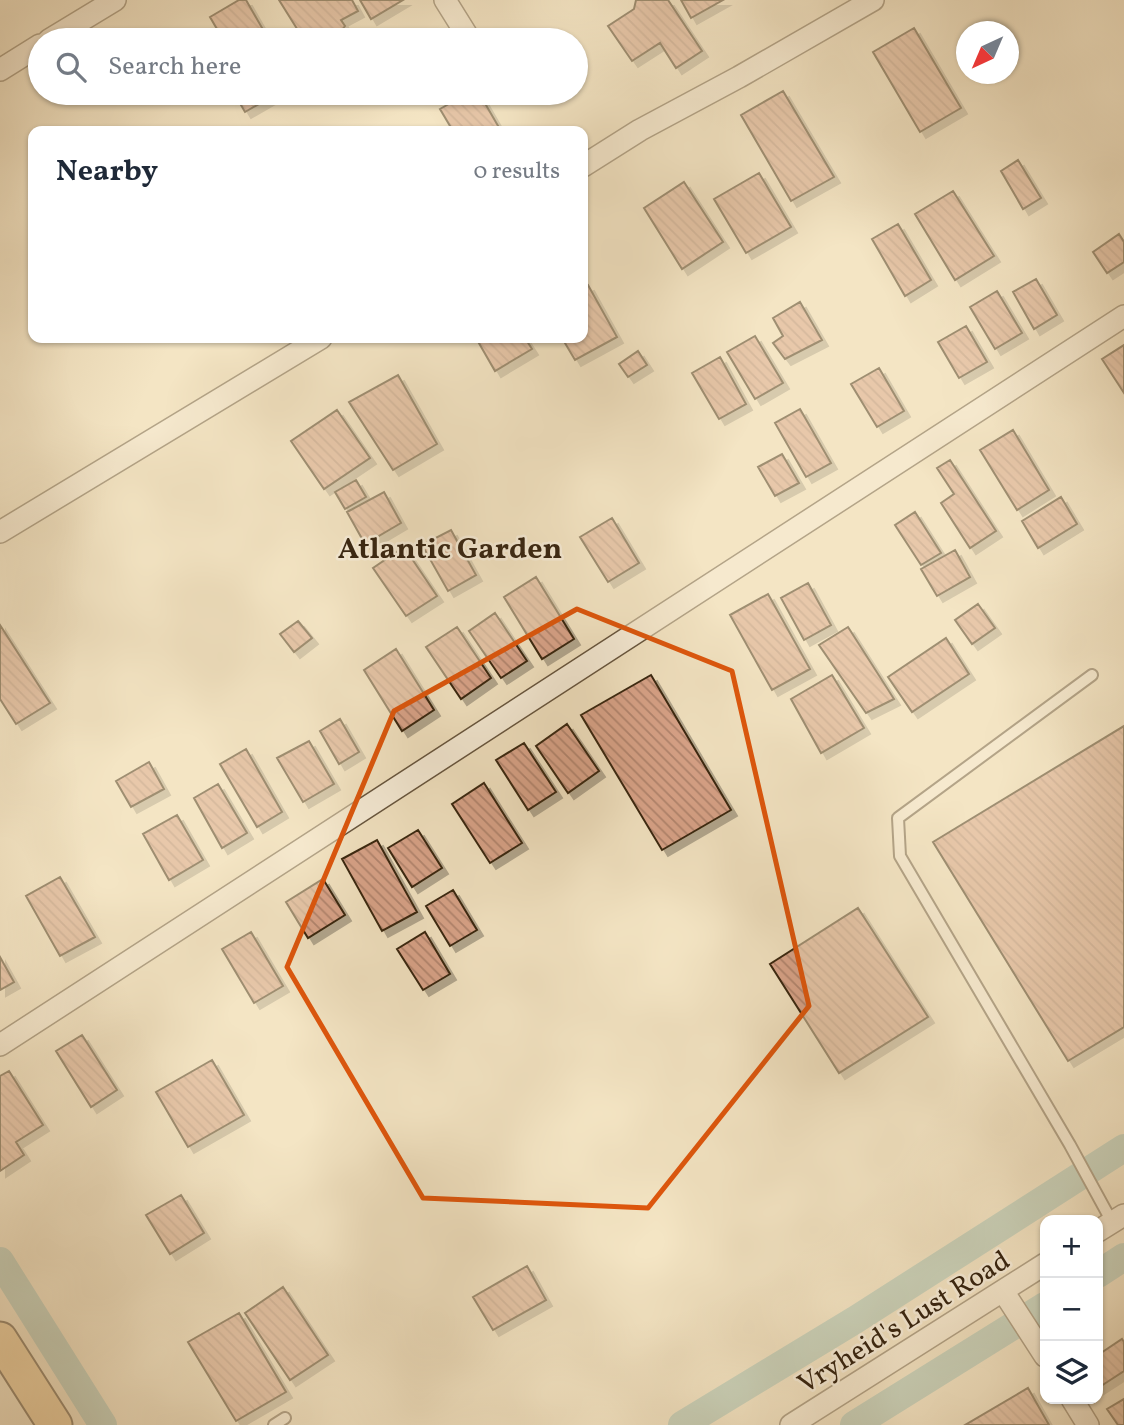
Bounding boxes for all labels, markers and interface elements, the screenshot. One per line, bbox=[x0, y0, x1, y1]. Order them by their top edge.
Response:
north arrow bbox=[956, 21, 1019, 84]
search box bbox=[28, 28, 588, 105]
icon: search bbox=[52, 48, 90, 86]
text: Search here bbox=[108, 49, 241, 85]
text: Nearby bbox=[56, 151, 158, 193]
text: 0 results bbox=[473, 156, 560, 188]
district label: Atlantic Garden bbox=[338, 529, 562, 571]
map controls bbox=[1040, 1215, 1103, 1404]
button: + bbox=[1040, 1215, 1103, 1278]
street label: Vryheid's Lust Road bbox=[791, 1242, 1018, 1404]
button: − bbox=[1040, 1278, 1103, 1341]
button: layers bbox=[1040, 1341, 1103, 1404]

